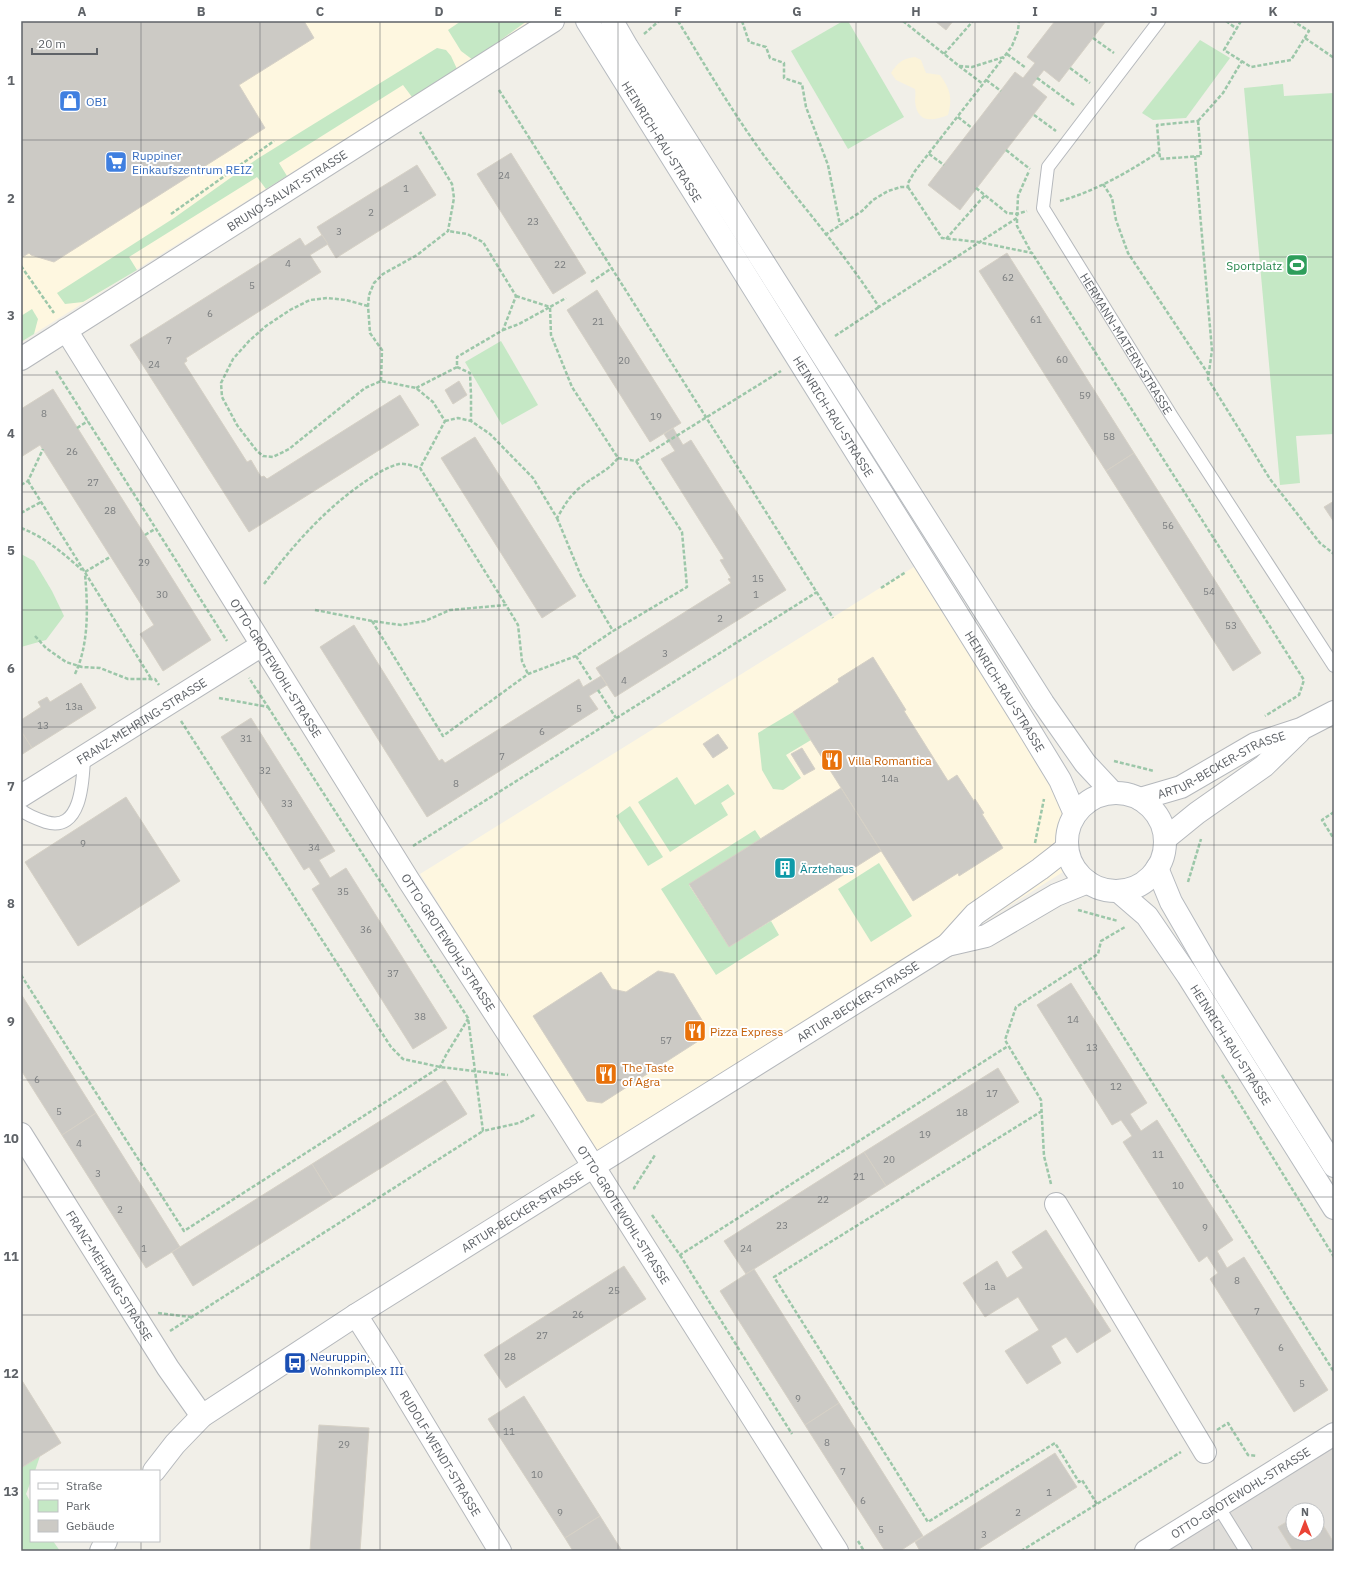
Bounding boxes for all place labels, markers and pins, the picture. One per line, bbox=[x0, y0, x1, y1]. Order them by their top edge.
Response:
shop icon: OBI bbox=[57, 88, 83, 114]
place label: OBI bbox=[86, 94, 107, 109]
place label: Ruppiner Einkaufszentrum REIZ bbox=[132, 148, 252, 177]
supermarket icon: Ruppiner Einkaufszentrum REIZ bbox=[103, 149, 129, 175]
sports icon: Sportplatz bbox=[1284, 252, 1310, 278]
place label: Sportplatz bbox=[1226, 258, 1282, 273]
restaurant icon: Villa Romantica bbox=[819, 747, 845, 773]
place label: Villa Romantica bbox=[848, 753, 932, 768]
building icon: Ärztehaus bbox=[772, 855, 798, 881]
place label: Ärztehaus bbox=[800, 861, 854, 876]
restaurant icon: Pizza Express bbox=[682, 1018, 708, 1044]
place label: Pizza Express bbox=[710, 1024, 783, 1039]
place label: The Taste of Agra bbox=[622, 1060, 674, 1089]
restaurant icon: The Taste of Agra bbox=[593, 1061, 619, 1087]
place label: Neuruppin, Wohnkomplex III bbox=[310, 1349, 404, 1378]
bus stop icon: Neuruppin, Wohnkomplex III bbox=[282, 1350, 308, 1376]

